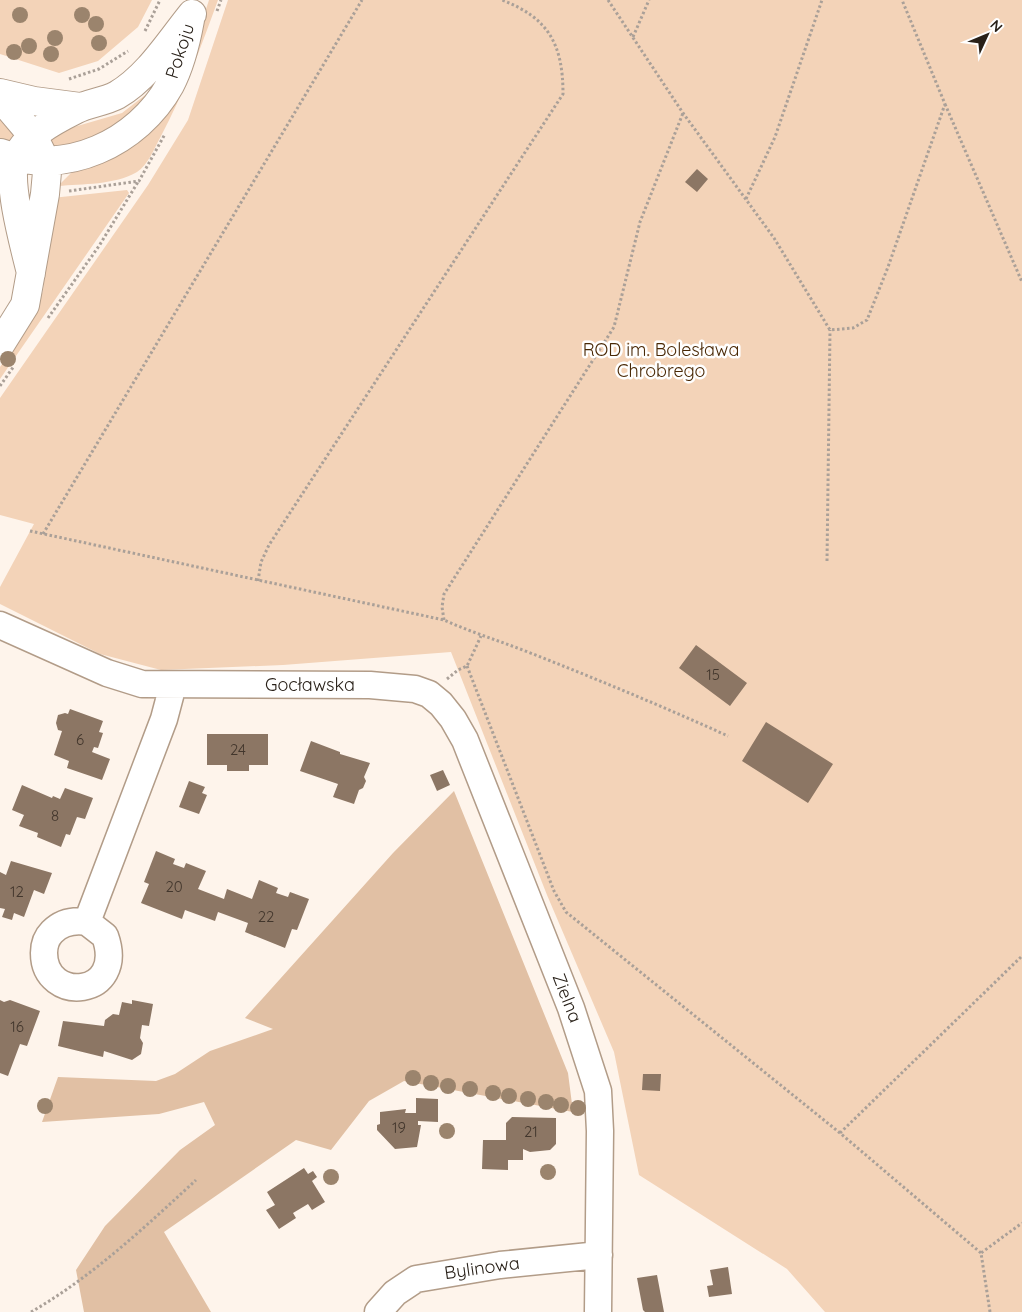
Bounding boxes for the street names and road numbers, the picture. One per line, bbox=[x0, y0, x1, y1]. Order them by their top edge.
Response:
street label: Pokoju bbox=[160, 20, 199, 81]
street label: Gocławska bbox=[265, 673, 355, 696]
street label: Zielna bbox=[548, 970, 587, 1026]
street label: Bylinowa bbox=[443, 1251, 521, 1284]

